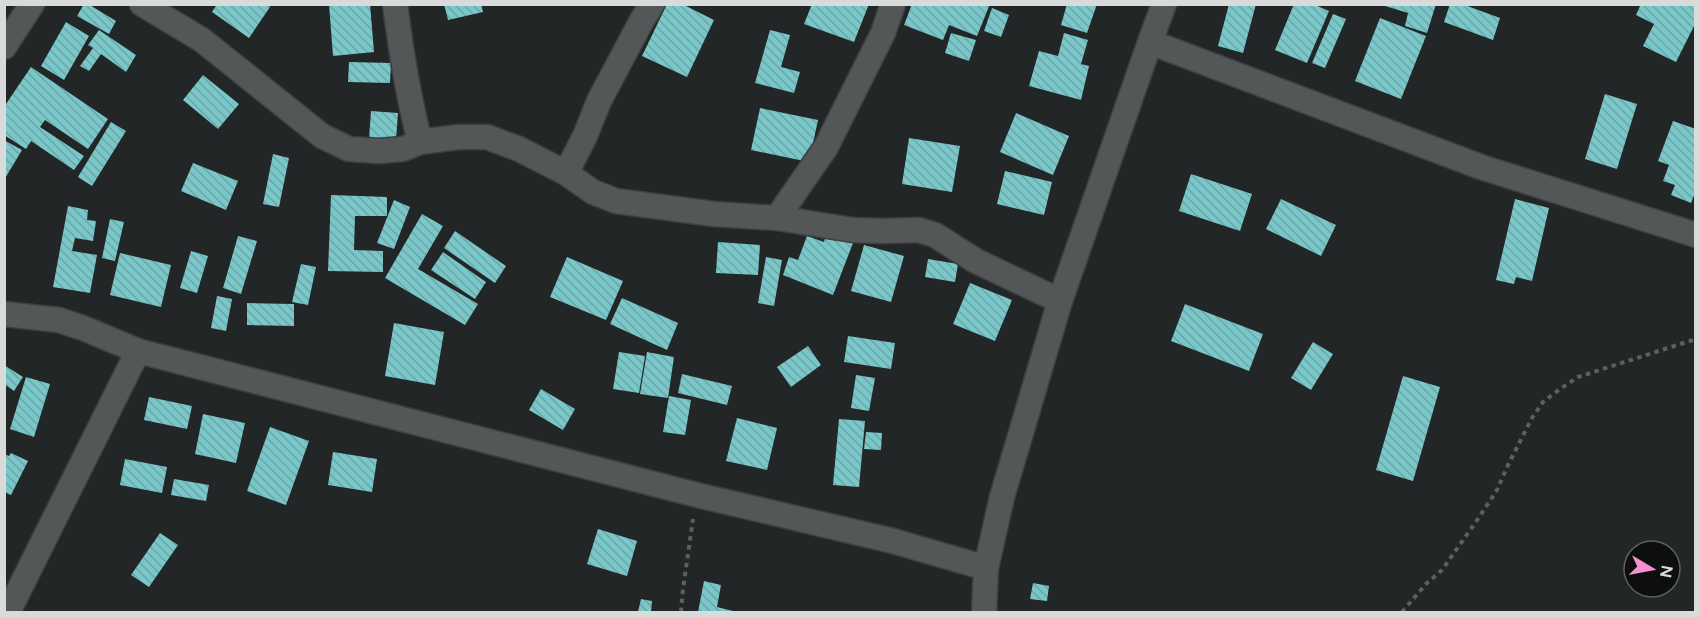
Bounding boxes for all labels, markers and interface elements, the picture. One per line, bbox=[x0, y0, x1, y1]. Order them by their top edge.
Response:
north arrow bbox=[1622, 539, 1682, 599]
text: N bbox=[1656, 564, 1677, 579]

